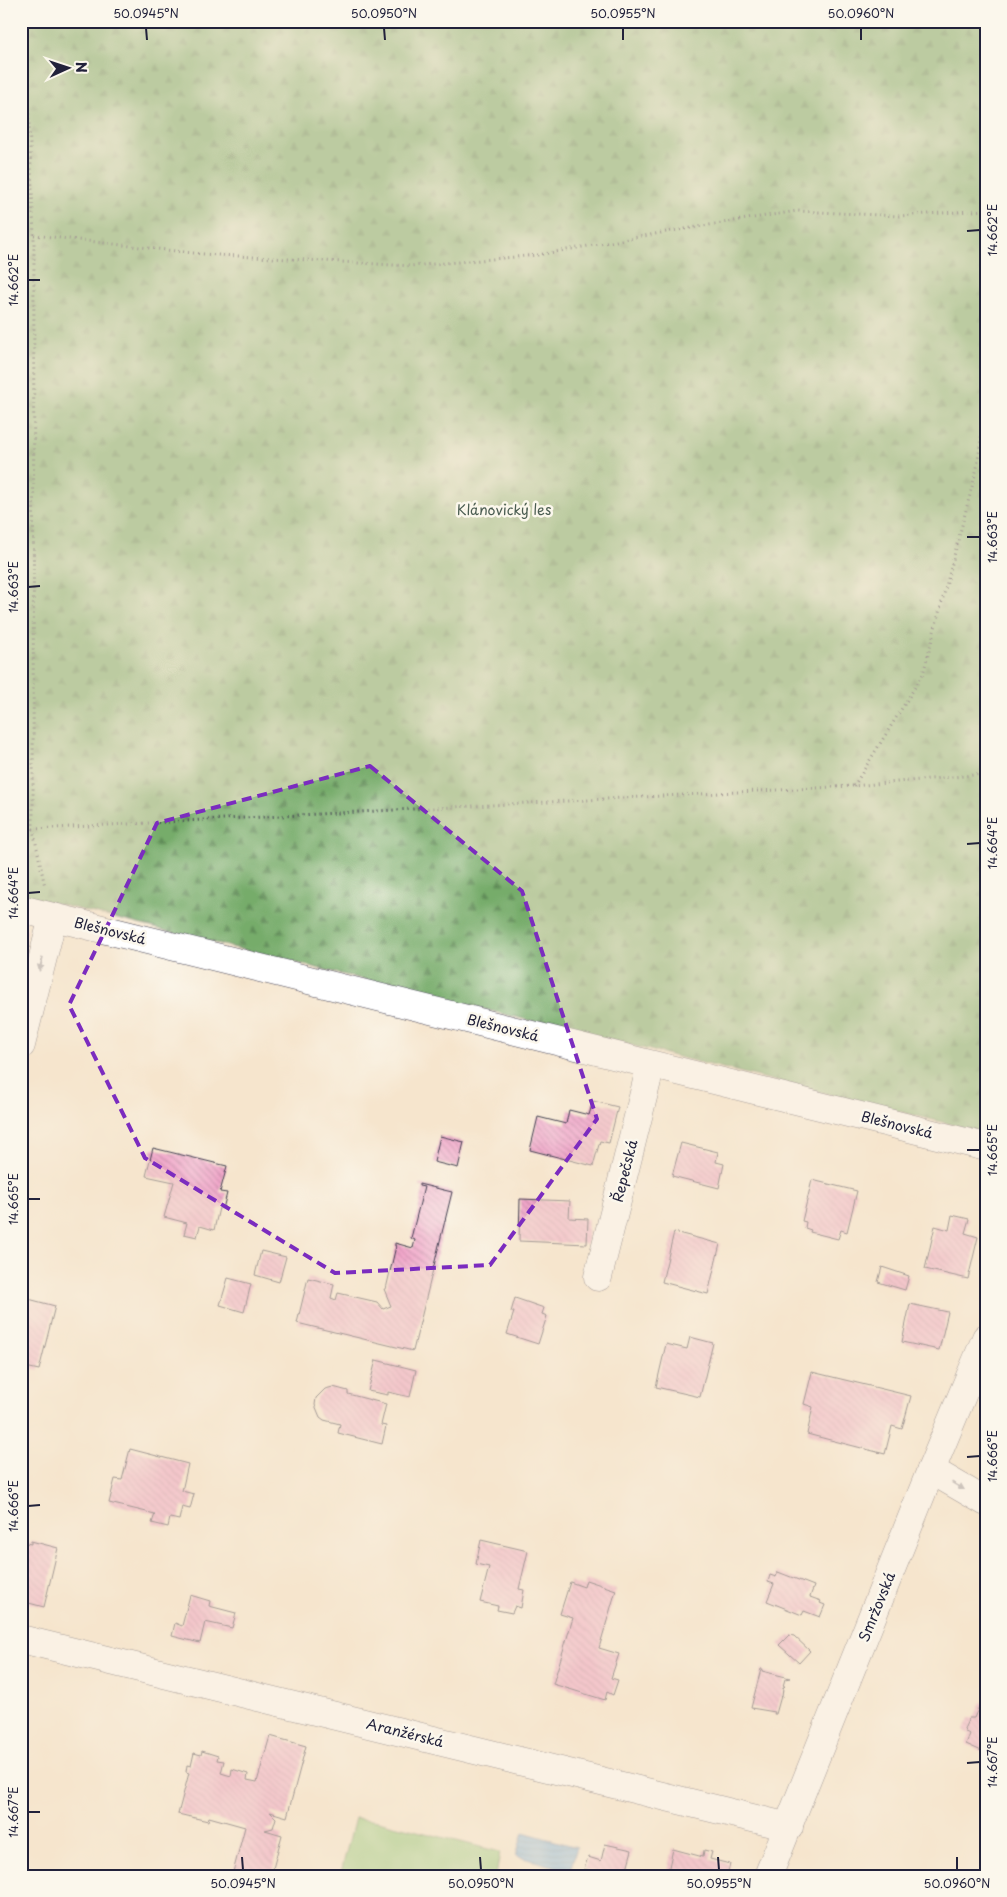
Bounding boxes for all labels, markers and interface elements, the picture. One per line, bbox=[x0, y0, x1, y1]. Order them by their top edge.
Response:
text: 50.0945°N bbox=[113, 4, 179, 22]
text: 50.0950°N bbox=[351, 4, 417, 22]
text: 50.0955°N bbox=[590, 4, 656, 22]
text: 50.0960°N bbox=[828, 4, 894, 22]
north arrow bbox=[42, 42, 92, 92]
text: N bbox=[71, 61, 92, 73]
text: 14.662°E bbox=[983, 204, 1001, 256]
text: 14.662°E bbox=[4, 254, 22, 306]
park label: Klánovický les bbox=[457, 499, 551, 520]
text: 14.663°E bbox=[983, 511, 1001, 563]
text: 14.663°E bbox=[4, 561, 22, 613]
text: 14.664°E bbox=[983, 817, 1001, 869]
text: 14.664°E bbox=[4, 867, 22, 919]
street label: Blešnovská bbox=[72, 911, 148, 950]
one-way arrow bbox=[37, 956, 45, 971]
street label: Blešnovská bbox=[465, 1008, 541, 1047]
street label: Blešnovská bbox=[859, 1105, 935, 1144]
text: 14.665°E bbox=[983, 1124, 1001, 1176]
street label: Řepečská bbox=[607, 1137, 642, 1204]
text: 14.665°E bbox=[4, 1173, 22, 1225]
text: 14.666°E bbox=[983, 1430, 1001, 1482]
text: 14.666°E bbox=[4, 1480, 22, 1532]
one-way arrow bbox=[952, 1482, 965, 1491]
street label: Smržovská bbox=[853, 1568, 900, 1645]
street label: Aranžérská bbox=[364, 1713, 446, 1752]
text: 14.667°E bbox=[983, 1736, 1001, 1788]
text: 14.667°E bbox=[4, 1786, 22, 1838]
text: 50.0945°N bbox=[210, 1874, 276, 1892]
text: 50.0950°N bbox=[448, 1874, 514, 1892]
text: 50.0955°N bbox=[686, 1874, 752, 1892]
text: 50.0960°N bbox=[924, 1874, 990, 1892]

